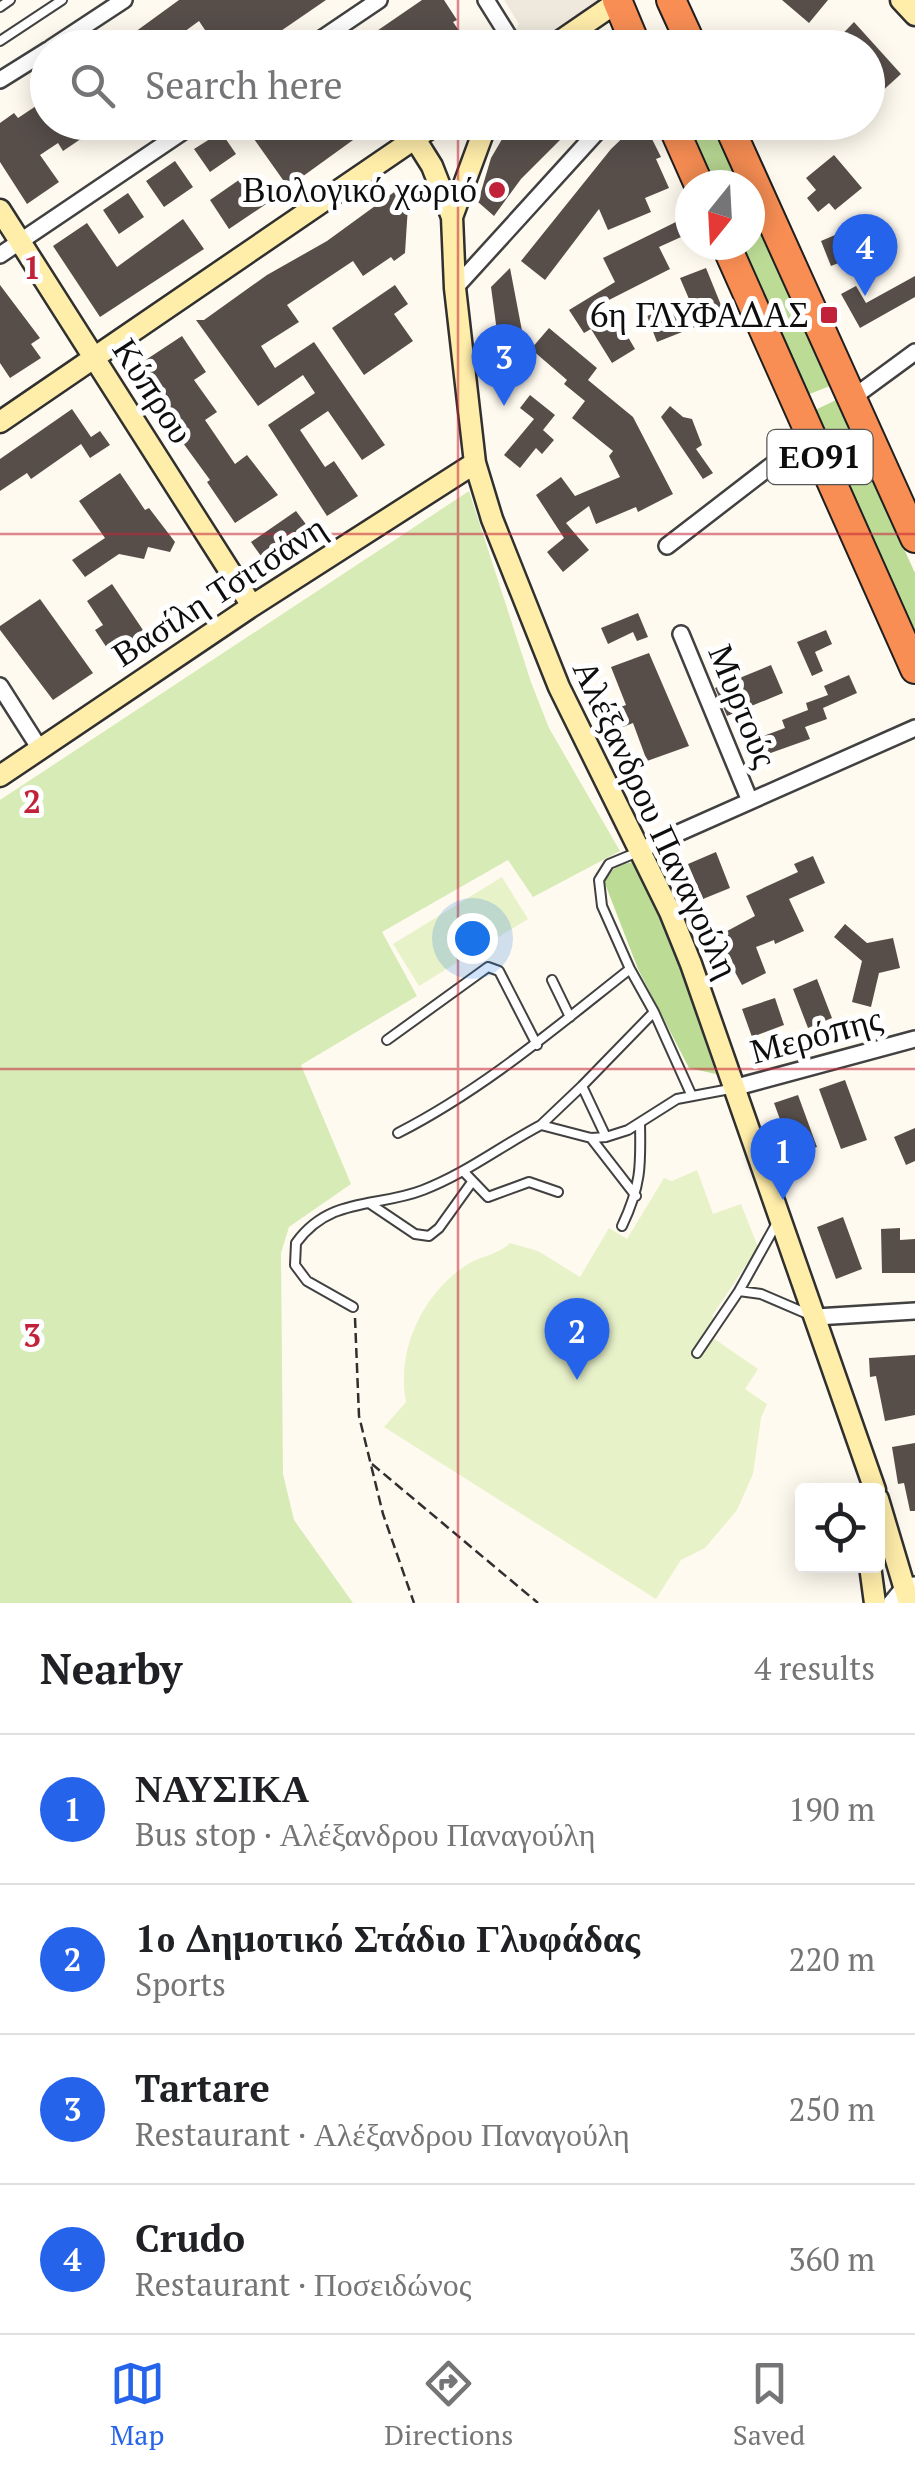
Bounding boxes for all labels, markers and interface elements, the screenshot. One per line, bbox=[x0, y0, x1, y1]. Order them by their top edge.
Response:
search box bbox=[30, 30, 885, 140]
icon: search bbox=[65, 58, 120, 113]
text: Search here bbox=[145, 60, 343, 110]
place label: Βιολογικό χωριό bbox=[242, 166, 477, 212]
north arrow bbox=[675, 170, 765, 260]
marker: Βιολογικό χωριό bbox=[486, 179, 508, 201]
pin: 4 bbox=[832, 214, 898, 296]
text: 1 bbox=[23, 246, 41, 288]
place label: 6η ΓΛΥΦΑΔΑΣ bbox=[590, 291, 809, 337]
marker: 6η ΓΛΥΦΑΔΑΣ bbox=[818, 304, 840, 326]
pin: 3 bbox=[472, 324, 536, 406]
street label: Κύπρου bbox=[103, 329, 205, 452]
road number: ΕΟ91 bbox=[768, 430, 872, 484]
street label: Βασίλη Τσιτσάνη bbox=[103, 504, 334, 676]
street label: Μυρτούς bbox=[699, 637, 789, 774]
street label: Αλέξανδρου Παναγούλη bbox=[563, 652, 751, 985]
text: 2 bbox=[23, 780, 41, 822]
your location bbox=[447, 913, 498, 964]
street label: Μερόπης bbox=[745, 994, 887, 1074]
pin: 1 bbox=[750, 1118, 816, 1200]
pin: 2 bbox=[544, 1298, 610, 1380]
text: 3 bbox=[23, 1314, 41, 1356]
map controls bbox=[795, 1483, 885, 1573]
button: locate bbox=[795, 1483, 885, 1573]
text: Nearby bbox=[40, 1640, 182, 1696]
text: 4 results bbox=[754, 1647, 875, 1689]
text: ΝΑΥΣΙΚΑ bbox=[135, 1763, 309, 1813]
text: 1 bbox=[63, 1788, 82, 1830]
text: 190 m bbox=[788, 1788, 875, 1830]
text: Bus stop · Αλέξανδρου Παναγούλη bbox=[135, 1813, 596, 1855]
text: 1ο Δημοτικό Στάδιο Γλυφάδας bbox=[135, 1913, 640, 1963]
text: 2 bbox=[63, 1938, 82, 1980]
text: 220 m bbox=[788, 1938, 875, 1980]
text: Sports bbox=[135, 1963, 226, 2005]
text: Tartare bbox=[135, 2063, 270, 2113]
text: 3 bbox=[63, 2088, 82, 2130]
text: 250 m bbox=[788, 2088, 875, 2130]
text: Restaurant · Αλέξανδρου Παναγούλη bbox=[135, 2113, 630, 2155]
text: Crudo bbox=[135, 2213, 245, 2263]
text: 4 bbox=[63, 2238, 82, 2280]
text: 360 m bbox=[788, 2238, 875, 2280]
text: Restaurant · Ποσειδώνος bbox=[135, 2263, 471, 2305]
tab: Map bbox=[110, 2356, 165, 2453]
tab: Directions bbox=[384, 2356, 513, 2453]
tab: Saved bbox=[733, 2356, 805, 2453]

